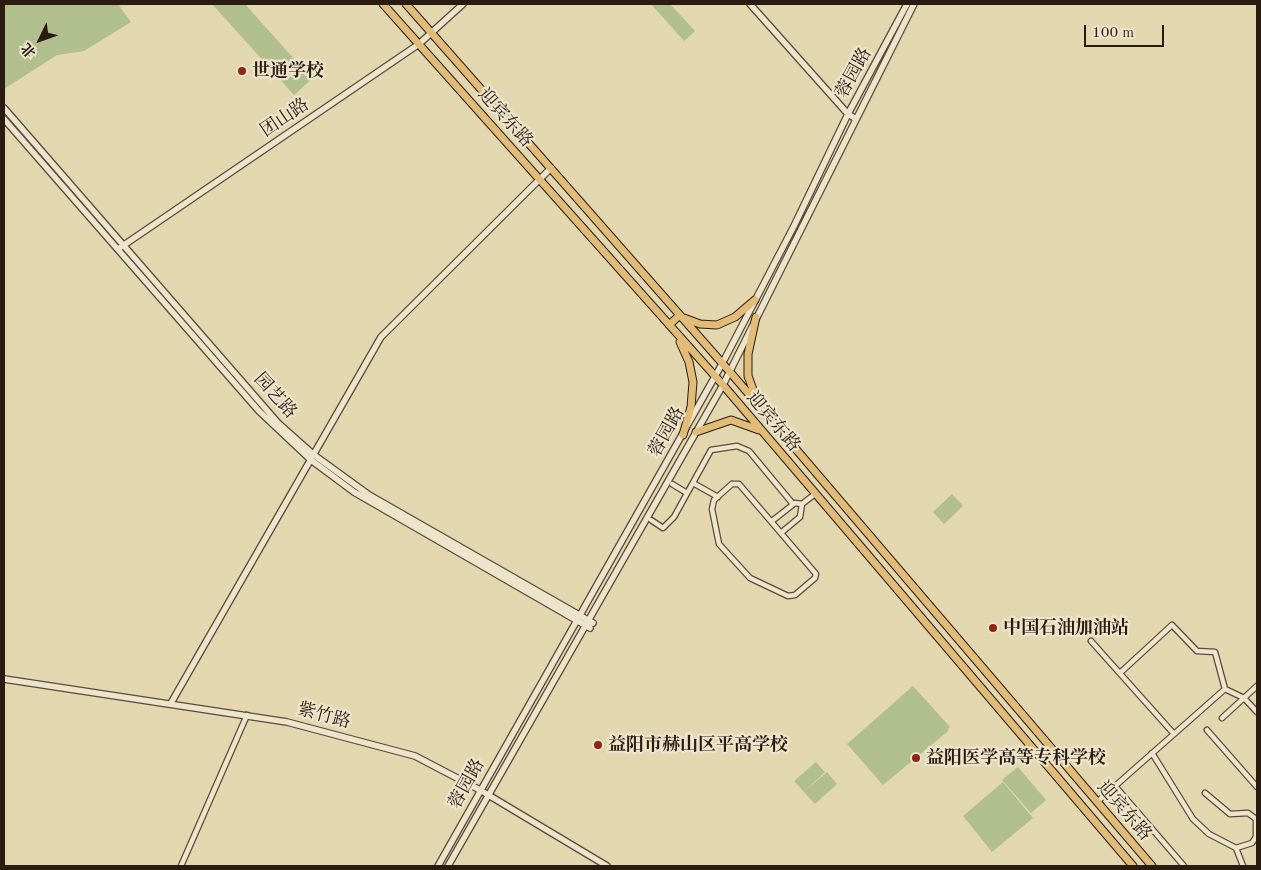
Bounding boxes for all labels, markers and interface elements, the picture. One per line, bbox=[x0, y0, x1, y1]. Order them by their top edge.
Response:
north arrow bbox=[15, 15, 65, 65]
scale bar bbox=[1086, 15, 1166, 47]
text: 100 m bbox=[1092, 26, 1134, 41]
text: 北 bbox=[19, 40, 39, 60]
street label: 蓉园路 bbox=[831, 44, 877, 102]
place label: 世通学校 bbox=[252, 60, 324, 82]
marker: 世通学校 bbox=[236, 65, 248, 77]
street label: 迎宾东路 bbox=[473, 84, 537, 152]
street label: 团山路 bbox=[257, 94, 313, 142]
street label: 园艺路 bbox=[249, 369, 301, 423]
street label: 迎宾东路 bbox=[742, 387, 804, 457]
street label: 蓉园路 bbox=[644, 403, 690, 461]
place label: 中国石油加油站 bbox=[1003, 617, 1129, 639]
marker: 中国石油加油站 bbox=[987, 622, 999, 634]
street label: 紫竹路 bbox=[295, 699, 353, 733]
place label: 益阳市赫山区平高学校 bbox=[608, 734, 788, 756]
marker: 益阳市赫山区平高学校 bbox=[592, 739, 604, 751]
place label: 益阳医学高等专科学校 bbox=[926, 747, 1106, 769]
marker: 益阳医学高等专科学校 bbox=[910, 752, 922, 764]
street label: 蓉园路 bbox=[444, 755, 490, 813]
street label: 迎宾东路 bbox=[1092, 777, 1156, 845]

